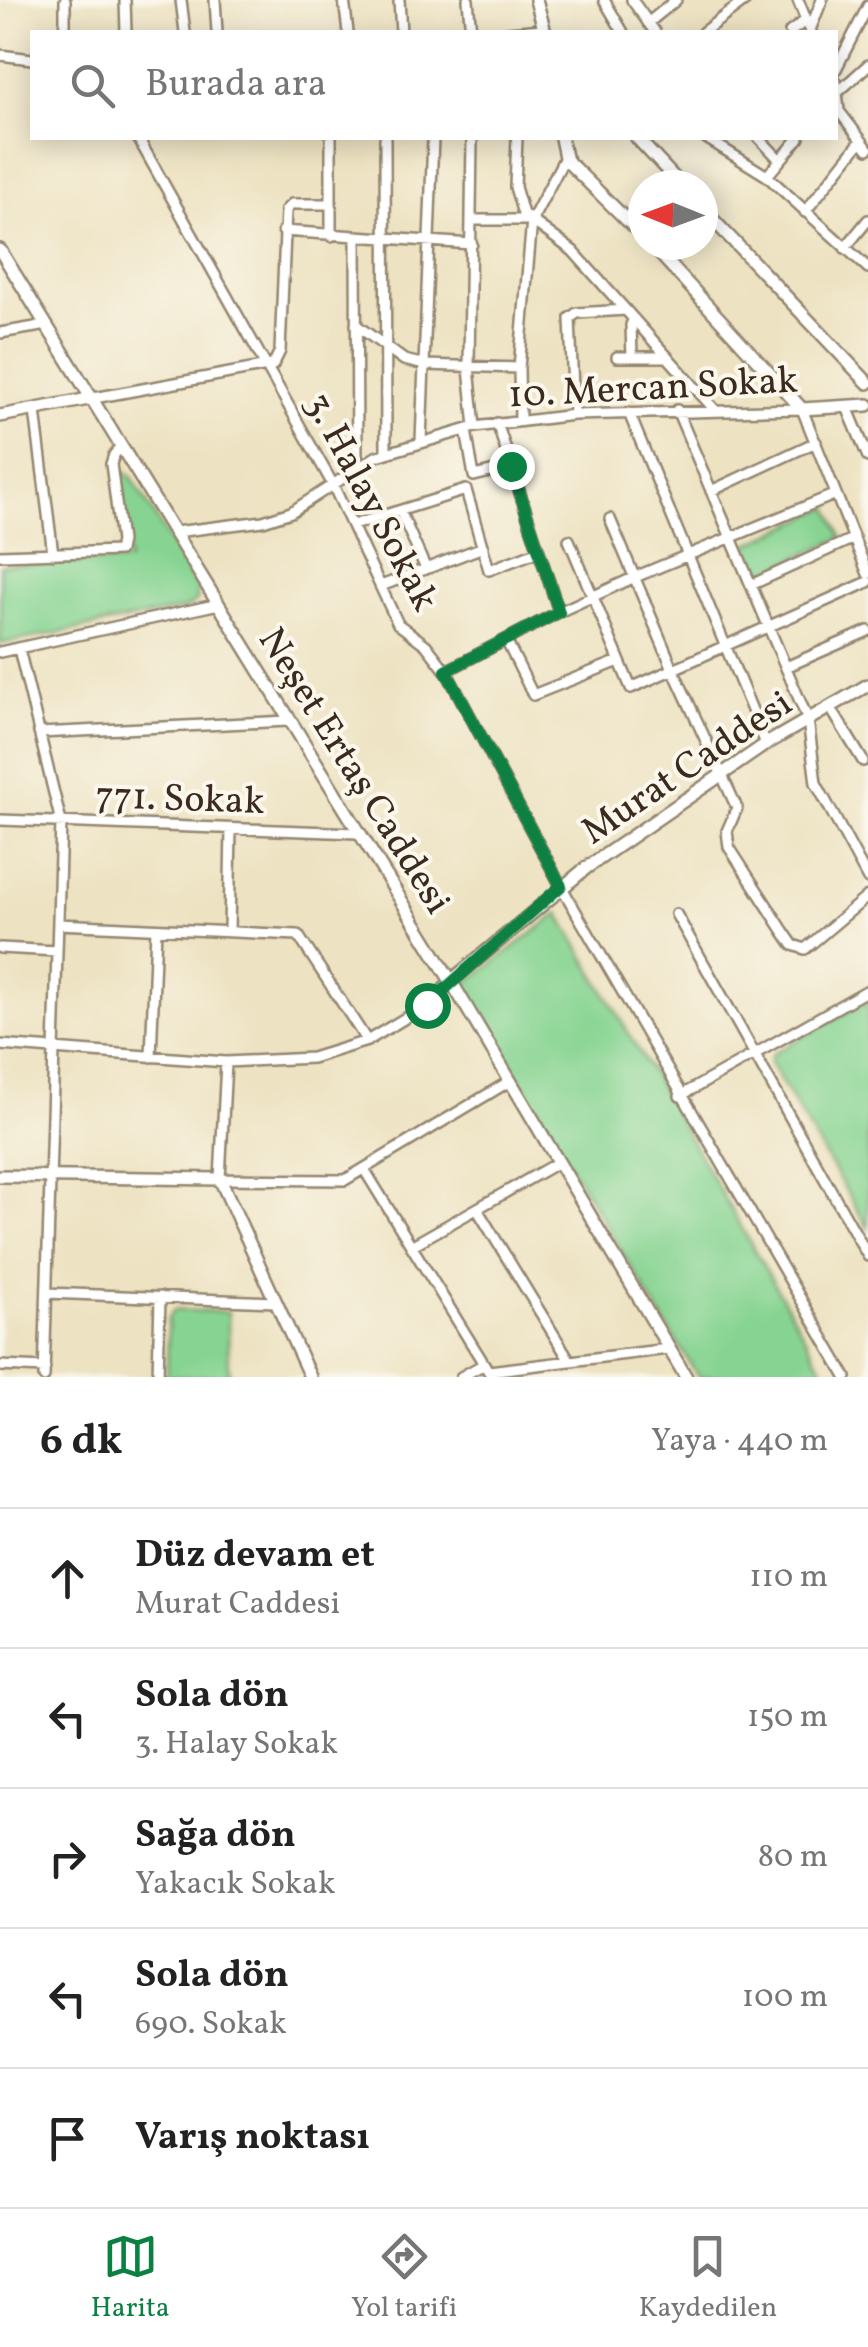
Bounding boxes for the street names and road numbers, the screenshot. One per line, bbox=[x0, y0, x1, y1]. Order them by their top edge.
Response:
street label: 10. Mercan Sokak bbox=[507, 355, 799, 424]
street label: 3. Halay Sokak bbox=[290, 384, 450, 621]
street label: Neşet Ertaş Caddesi bbox=[243, 618, 463, 925]
street label: Murat Caddesi bbox=[572, 679, 804, 859]
street label: 771. Sokak bbox=[94, 771, 265, 830]

